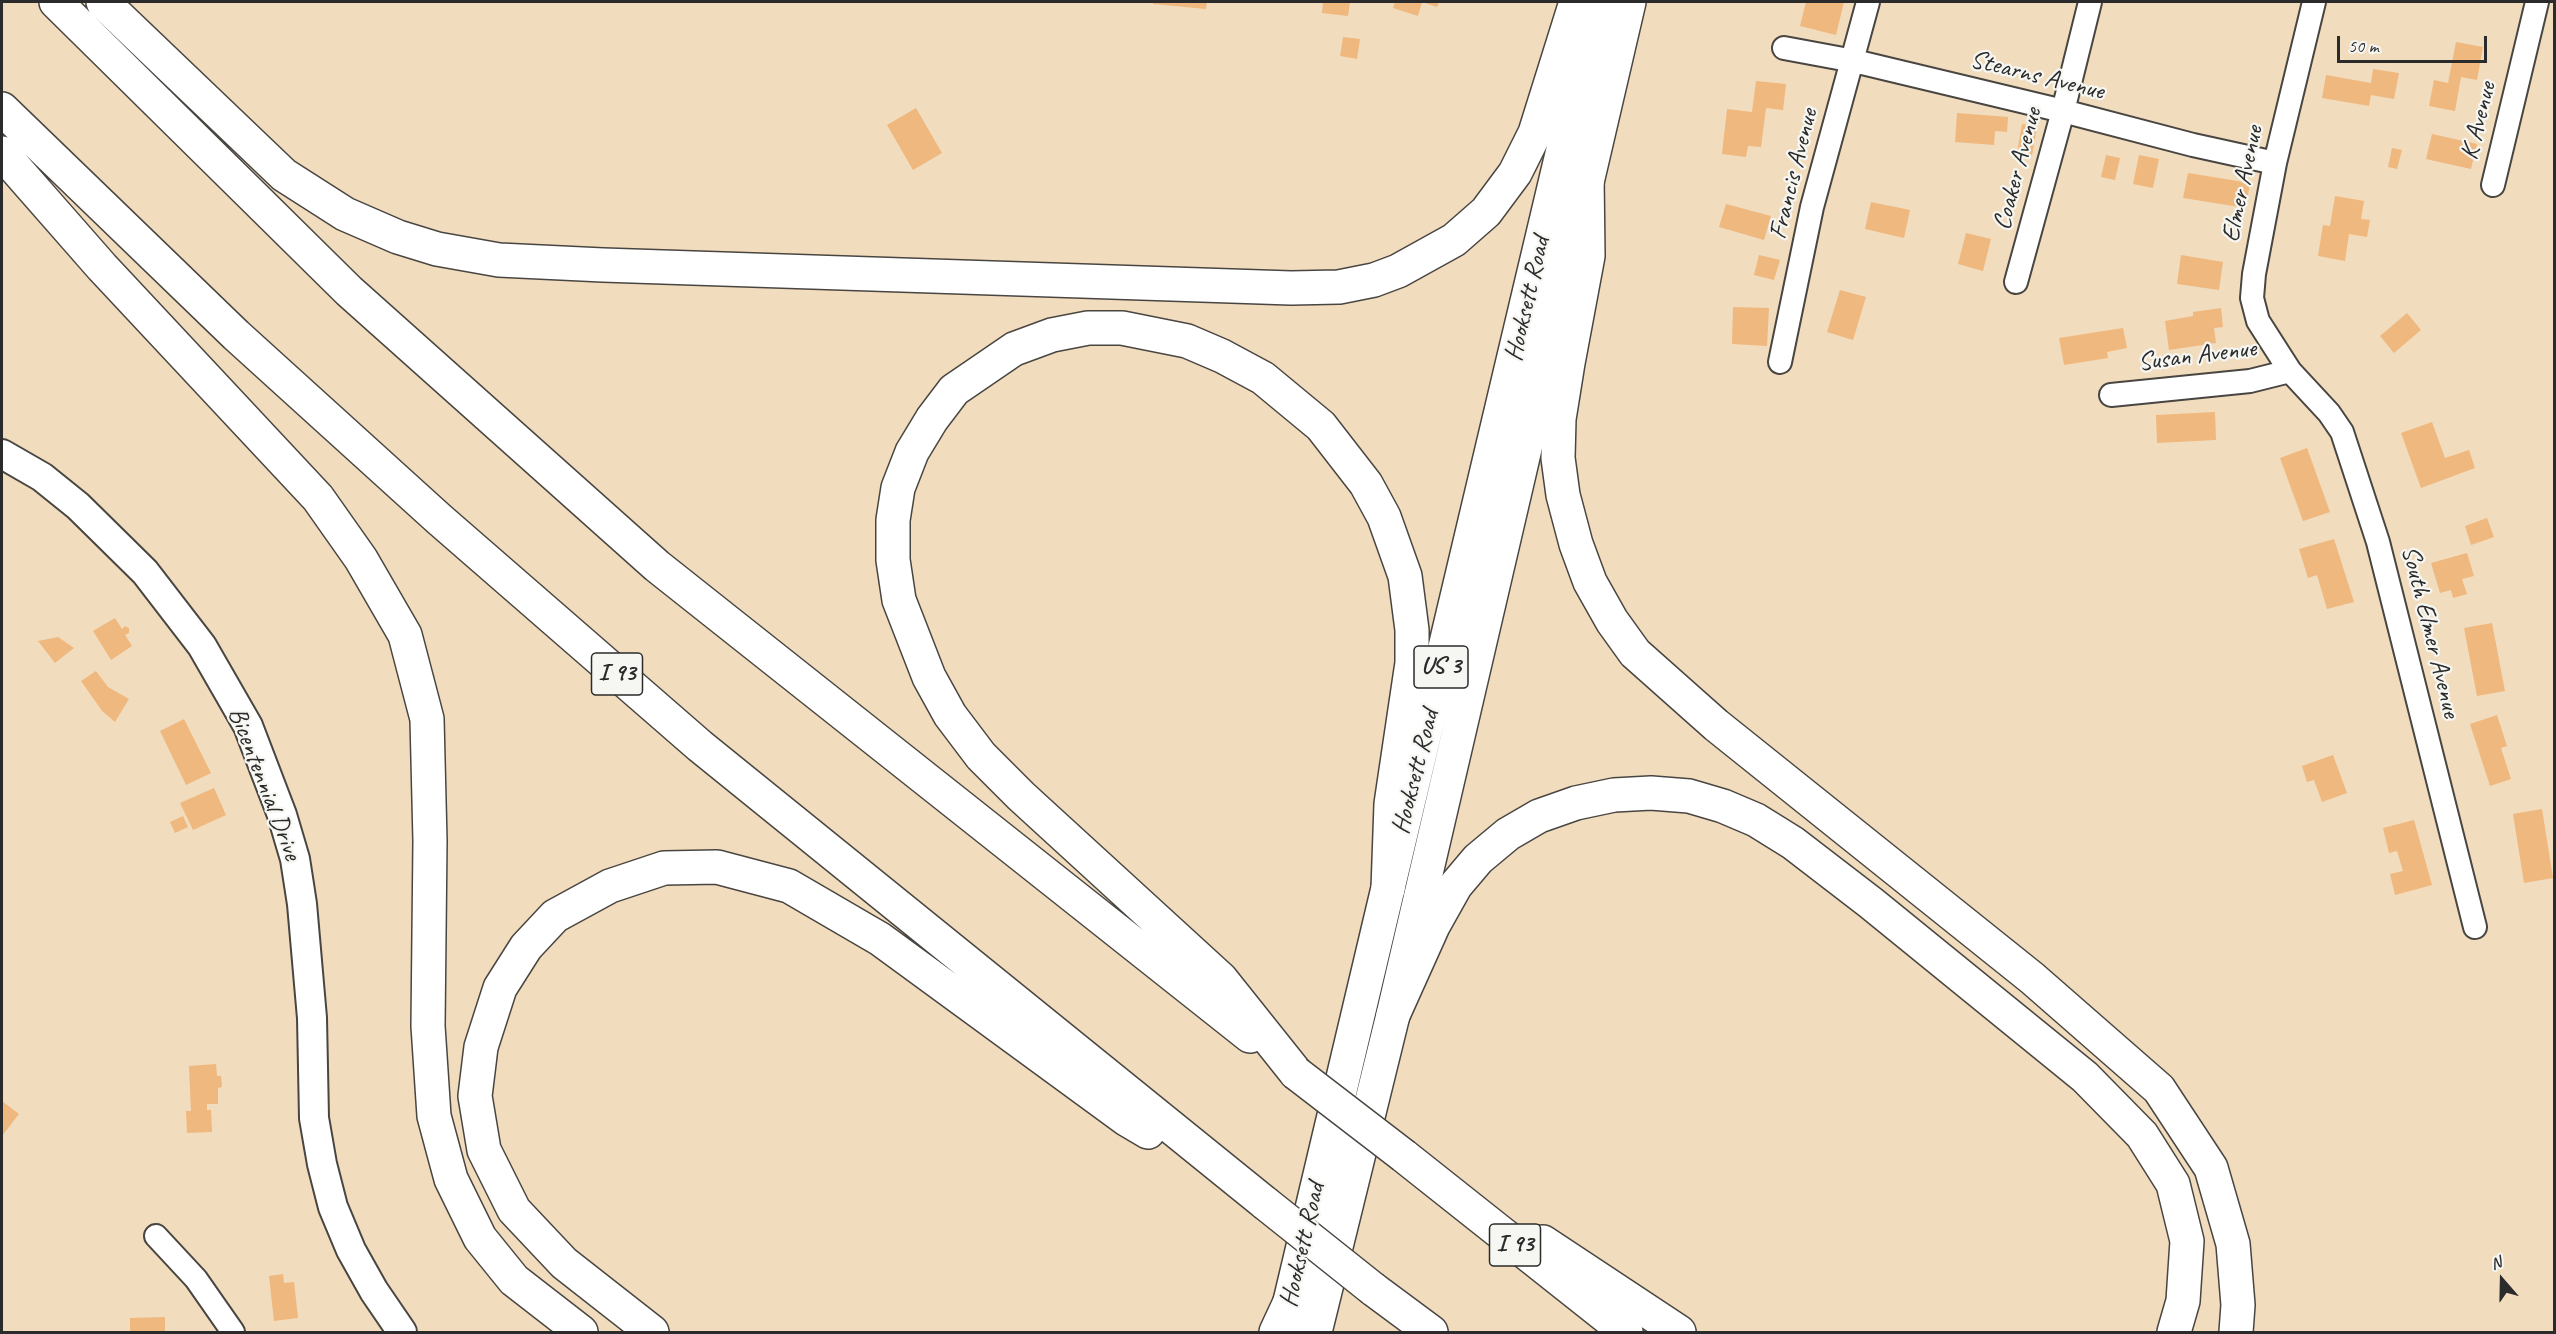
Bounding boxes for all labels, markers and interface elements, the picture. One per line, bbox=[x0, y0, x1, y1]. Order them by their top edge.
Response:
scale bar bbox=[2340, 24, 2490, 62]
text: 50 m bbox=[2348, 35, 2379, 57]
street label: Stearns Avenue bbox=[1967, 44, 2107, 108]
street label: K Avenue bbox=[2454, 79, 2504, 163]
street label: Coaker Avenue bbox=[1987, 104, 2049, 234]
street label: Francis Avenue bbox=[1763, 106, 1825, 242]
street label: Elmer Avenue bbox=[2215, 123, 2271, 245]
street label: Hooksett Road bbox=[1499, 234, 1557, 364]
street label: Susan Avenue bbox=[2136, 333, 2258, 379]
street label: South Elmer Avenue bbox=[2394, 543, 2466, 721]
road number: US 3 bbox=[1414, 646, 1468, 688]
road number: I 93 bbox=[592, 653, 642, 695]
street label: Bicentennial Drive bbox=[221, 703, 307, 865]
street label: Hooksett Road bbox=[1386, 707, 1446, 837]
street label: Hooksett Road bbox=[1274, 1180, 1332, 1310]
road number: I 93 bbox=[1490, 1224, 1540, 1266]
north arrow bbox=[2472, 1250, 2532, 1310]
text: N bbox=[2488, 1252, 2504, 1274]

